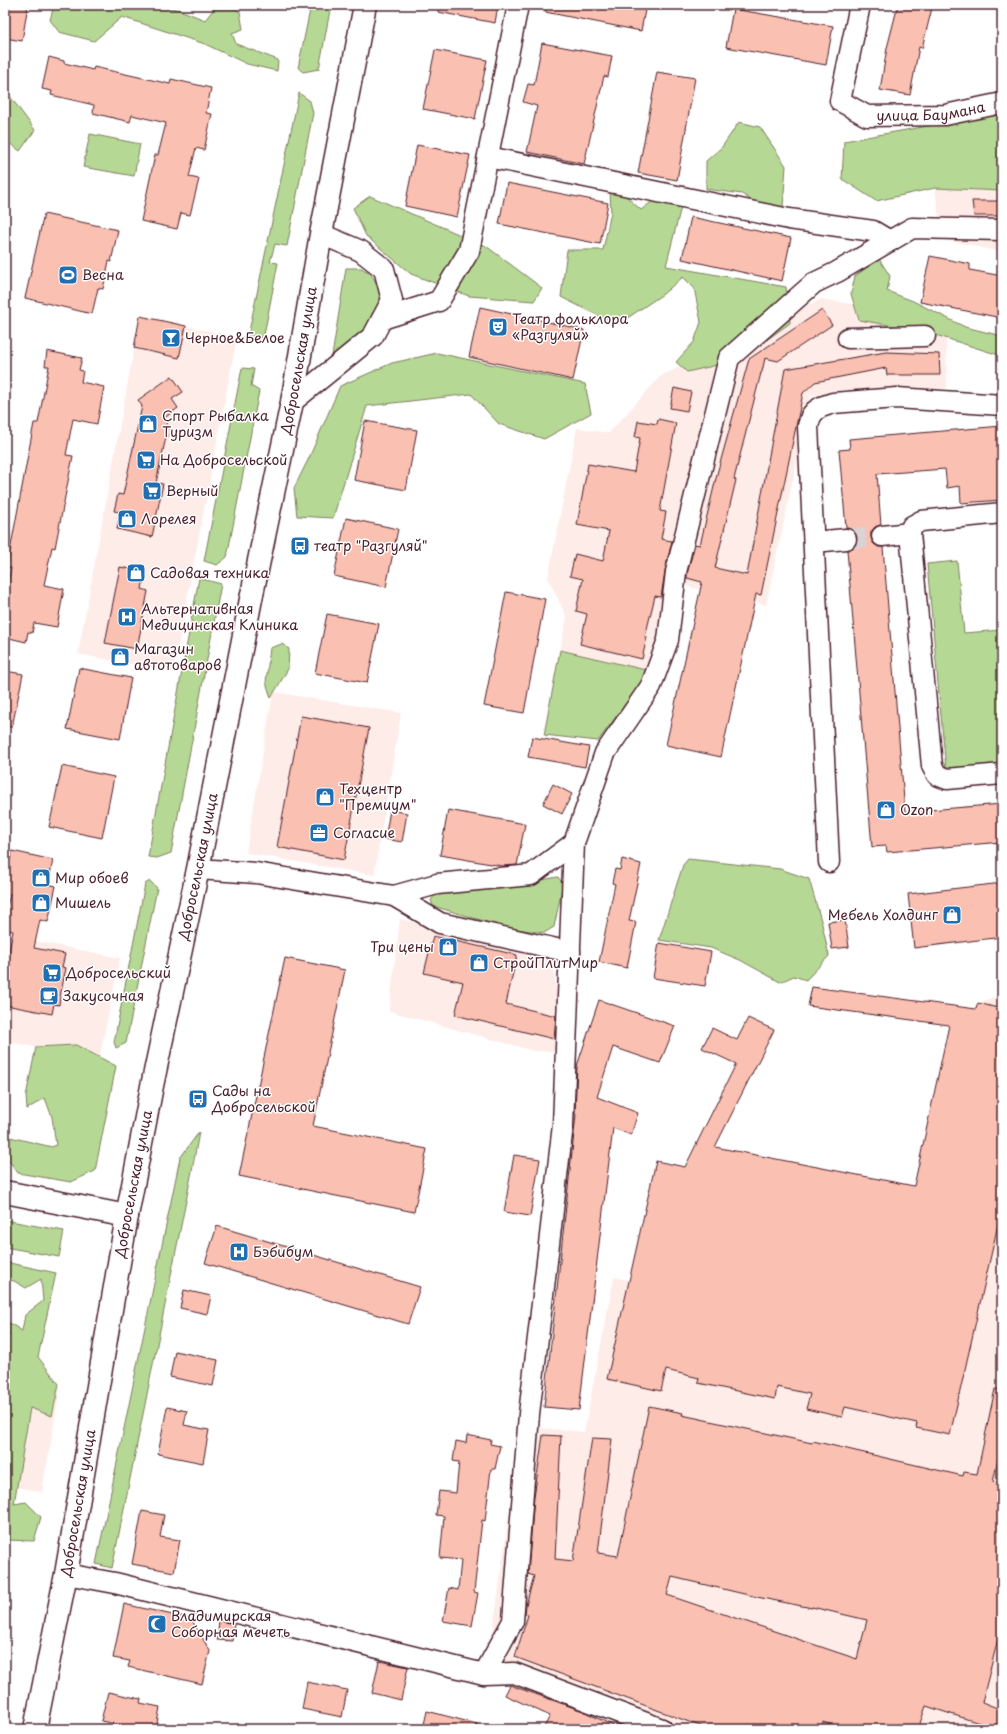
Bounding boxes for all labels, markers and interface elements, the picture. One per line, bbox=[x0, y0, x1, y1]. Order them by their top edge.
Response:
street label: улица Баумана bbox=[876, 96, 987, 126]
sports icon: Весна bbox=[57, 264, 79, 286]
place label: Весна bbox=[82, 264, 124, 285]
street label: Добросельская улица bbox=[274, 285, 322, 437]
place label: Театр фольклора «Разгуляй» bbox=[512, 308, 628, 345]
theatre icon: Театр фольклора «Разгуляй» bbox=[487, 316, 509, 338]
bar icon: Черное&Белое bbox=[160, 327, 182, 349]
place label: Черное&Белое bbox=[185, 327, 285, 348]
place label: Спорт Рыбалка Туризм bbox=[162, 405, 269, 442]
shop icon: Спорт Рыбалка Туризм bbox=[137, 413, 159, 435]
supermarket icon: На Добросельской bbox=[135, 449, 157, 471]
place label: На Добросельской bbox=[160, 449, 288, 470]
supermarket icon: Верный bbox=[141, 480, 163, 502]
place label: Верный bbox=[166, 480, 219, 501]
shop icon: Лорелея bbox=[116, 508, 138, 530]
place label: Лорелея bbox=[141, 508, 197, 529]
bus stop icon: театр "Разгуляй" bbox=[289, 535, 311, 557]
place label: театр "Разгуляй" bbox=[314, 535, 427, 556]
shop icon: Садовая техника bbox=[125, 562, 147, 584]
place label: Садовая техника bbox=[150, 562, 269, 583]
place label: Альтернативная Mедицинская Kлиника bbox=[141, 598, 298, 635]
hospital icon: Альтернативная Mедицинская Kлиника bbox=[116, 606, 138, 628]
place label: Магазин автотоваров bbox=[134, 638, 221, 675]
shop icon: Магазин автотоваров bbox=[109, 646, 131, 668]
place label: Техцентр "Премиум" bbox=[339, 778, 416, 815]
shop icon: Техцентр "Премиум" bbox=[314, 786, 336, 808]
street label: Добросельская улица bbox=[172, 791, 223, 943]
shop icon: Ozon bbox=[875, 799, 897, 821]
place label: Ozon bbox=[900, 799, 933, 820]
office icon: Согласие bbox=[308, 822, 330, 844]
place label: Согласие bbox=[333, 822, 395, 843]
shop icon: Мир обоев bbox=[30, 867, 52, 889]
place label: Мир обоев bbox=[55, 867, 129, 888]
shop icon: Мишель bbox=[30, 892, 52, 914]
place label: Мишель bbox=[55, 892, 111, 913]
place label: Мебель Холдинг bbox=[828, 904, 939, 925]
shop icon: Мебель Холдинг bbox=[941, 904, 963, 926]
place label: Три цены bbox=[370, 936, 434, 957]
shop icon: Три цены bbox=[437, 936, 459, 958]
shop icon: СтройПлитМир bbox=[468, 952, 490, 974]
place label: СтройПлитМир bbox=[493, 952, 598, 973]
supermarket icon: Добросельский bbox=[41, 962, 63, 984]
place label: Добросельский bbox=[65, 962, 171, 983]
cafe icon: Закусочная bbox=[38, 985, 60, 1007]
place label: Закусочная bbox=[63, 985, 144, 1006]
place label: Сады на Добросельской bbox=[211, 1080, 316, 1117]
bus stop icon: Сады на Добросельской bbox=[187, 1088, 209, 1110]
street label: Добросельская улица bbox=[109, 1108, 157, 1260]
hospital icon: Бэбибум bbox=[228, 1241, 250, 1263]
place label: Бэбибум bbox=[253, 1241, 313, 1262]
street label: Добросельская улица bbox=[55, 1427, 101, 1579]
place label: Владимирская Соборная мечеть bbox=[171, 1605, 290, 1642]
mosque icon: Владимирская Соборная мечеть bbox=[146, 1613, 168, 1635]

